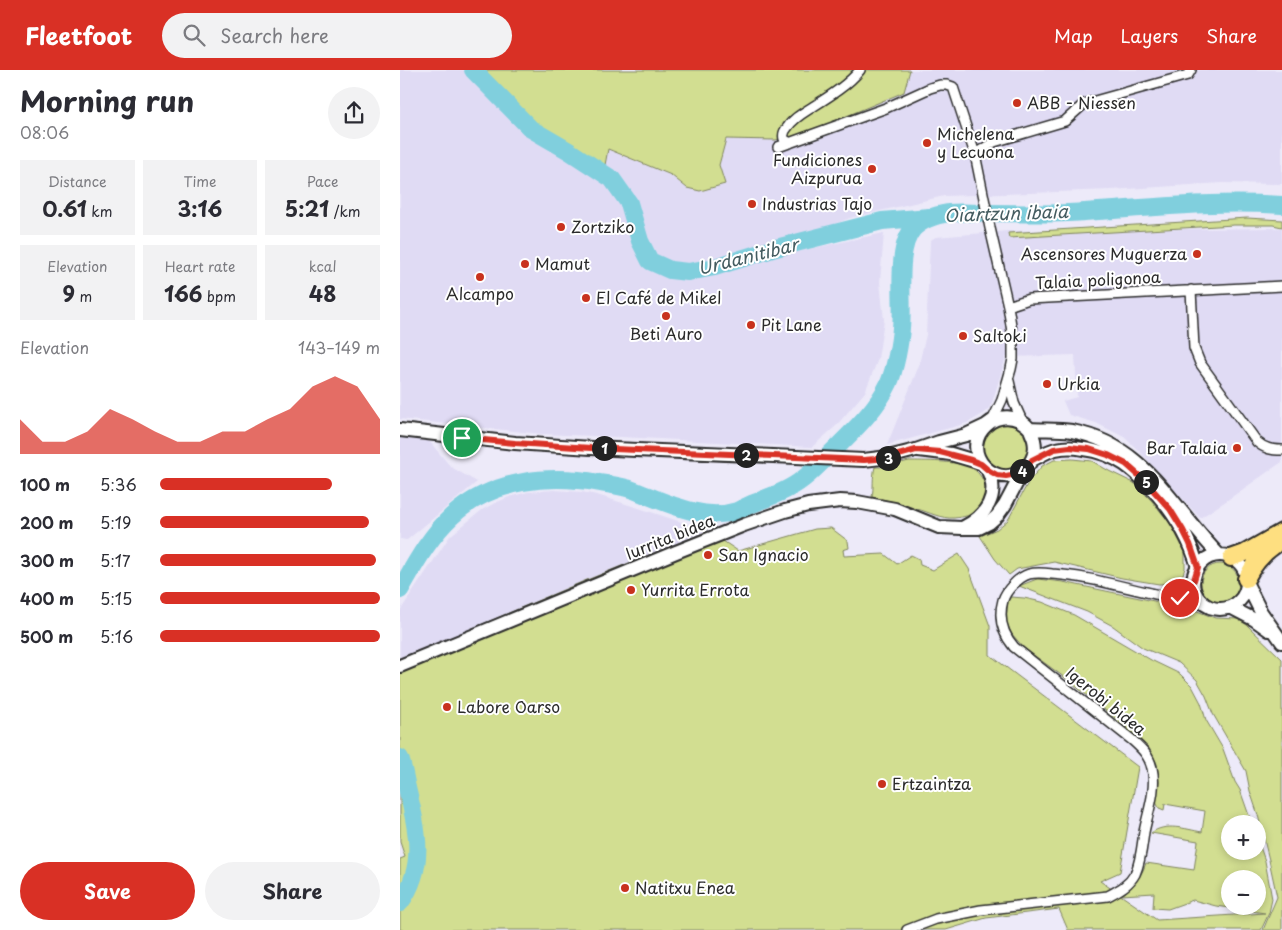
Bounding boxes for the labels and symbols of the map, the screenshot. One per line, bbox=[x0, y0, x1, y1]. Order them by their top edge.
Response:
place label: ABB - Niessen bbox=[1027, 90, 1136, 114]
marker: ABB - Niessen bbox=[1011, 97, 1023, 109]
place label: Michelena y Lecuona bbox=[937, 121, 1014, 163]
marker: Michelena y Lecuona bbox=[921, 137, 933, 149]
place label: Fundiciones Aizpurua bbox=[773, 147, 862, 189]
marker: Fundiciones Aizpurua bbox=[866, 163, 878, 175]
place label: Industrias Tajo bbox=[762, 191, 872, 215]
water label: Oiartzun ibaia bbox=[943, 197, 1069, 228]
marker: Industrias Tajo bbox=[746, 198, 758, 210]
place label: Zortziko bbox=[571, 214, 634, 238]
marker: Zortziko bbox=[555, 221, 567, 233]
water label: Urdanitibar bbox=[694, 229, 804, 281]
place label: Ascensores Muguerza bbox=[1021, 241, 1187, 265]
marker: Ascensores Muguerza bbox=[1191, 248, 1203, 260]
place label: Mamut bbox=[535, 251, 590, 275]
marker: Mamut bbox=[519, 258, 531, 270]
street label: Talaia poligonoa bbox=[1035, 264, 1161, 294]
marker: Alcampo bbox=[474, 271, 486, 283]
place label: Alcampo bbox=[446, 281, 514, 305]
place label: El Café de Mikel bbox=[596, 285, 721, 309]
marker: El Café de Mikel bbox=[580, 292, 592, 304]
marker: Beti Auro bbox=[660, 310, 672, 322]
place label: Pit Lane bbox=[761, 312, 822, 336]
marker: Pit Lane bbox=[745, 319, 757, 331]
place label: Beti Auro bbox=[630, 321, 703, 345]
place label: Saltoki bbox=[973, 323, 1027, 347]
marker: Saltoki bbox=[957, 330, 969, 342]
place label: Urkia bbox=[1057, 371, 1100, 395]
marker: Urkia bbox=[1041, 378, 1053, 390]
pin bbox=[441, 417, 483, 459]
place label: Bar Talaia bbox=[1146, 435, 1227, 459]
pin: 1 bbox=[592, 436, 616, 460]
pin: 2 bbox=[734, 442, 758, 468]
marker: Bar Talaia bbox=[1231, 442, 1243, 454]
pin: 3 bbox=[876, 446, 900, 470]
pin: 4 bbox=[1010, 458, 1034, 484]
pin: 5 bbox=[1134, 470, 1158, 494]
street label: Iurrita bidea bbox=[621, 507, 718, 565]
place label: San Ignacio bbox=[718, 542, 809, 566]
marker: San Ignacio bbox=[702, 549, 714, 561]
place label: Yurrita Errota bbox=[641, 577, 749, 601]
pin bbox=[1159, 577, 1201, 619]
marker: Yurrita Errota bbox=[625, 584, 637, 596]
street label: Igerobi bidea bbox=[1061, 660, 1152, 740]
place label: Labore Oarso bbox=[457, 694, 560, 718]
marker: Labore Oarso bbox=[441, 701, 453, 713]
place label: Ertzaintza bbox=[892, 771, 971, 795]
marker: Ertzaintza bbox=[876, 778, 888, 790]
place label: Natitxu Enea bbox=[635, 875, 735, 899]
marker: Natitxu Enea bbox=[619, 882, 631, 894]

